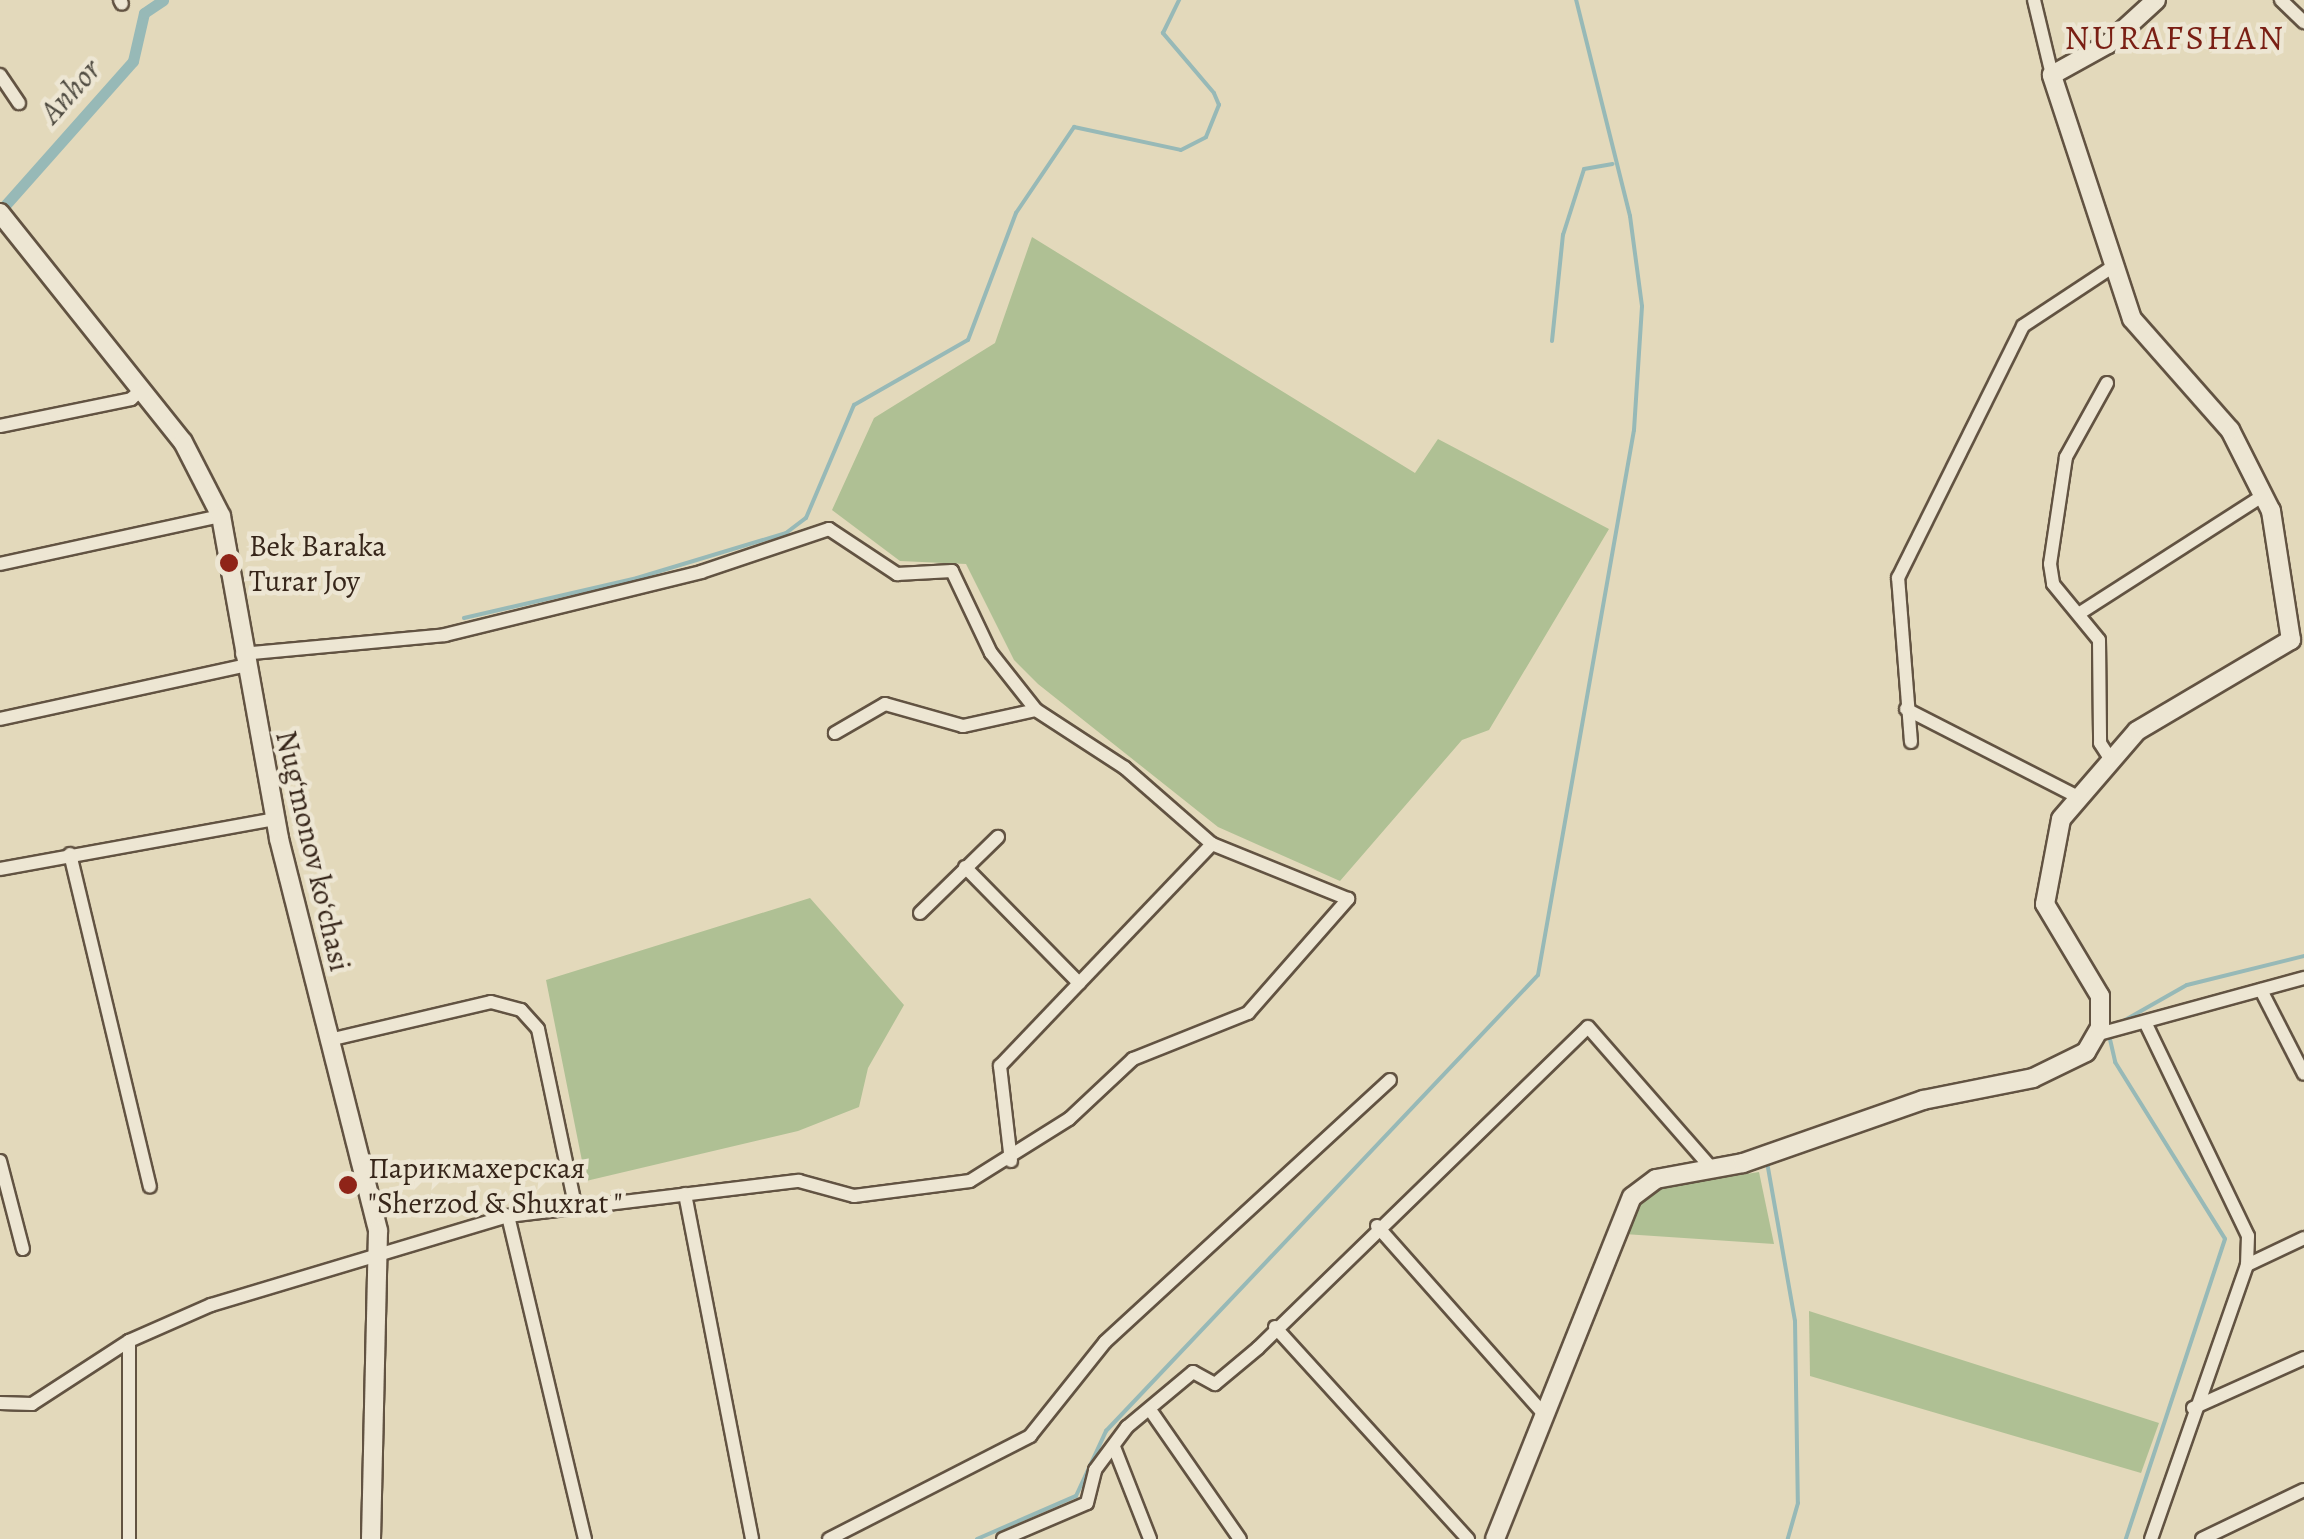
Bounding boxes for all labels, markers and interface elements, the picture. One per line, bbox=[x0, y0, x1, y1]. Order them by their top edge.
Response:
district label: NURAFSHAN bbox=[2064, 16, 2286, 58]
water label: Anhor bbox=[31, 51, 109, 131]
place label: Bek Baraka Turar Joy bbox=[249, 528, 386, 598]
marker: Bek Baraka Turar Joy bbox=[218, 552, 240, 574]
street label: Nugʻmonov koʻchasi bbox=[268, 727, 358, 975]
place label: Парикмахерская "Sherzod & Shuxrat " bbox=[368, 1150, 623, 1220]
marker: Парикмахерская "Sherzod & Shuxrat " bbox=[337, 1174, 359, 1196]

